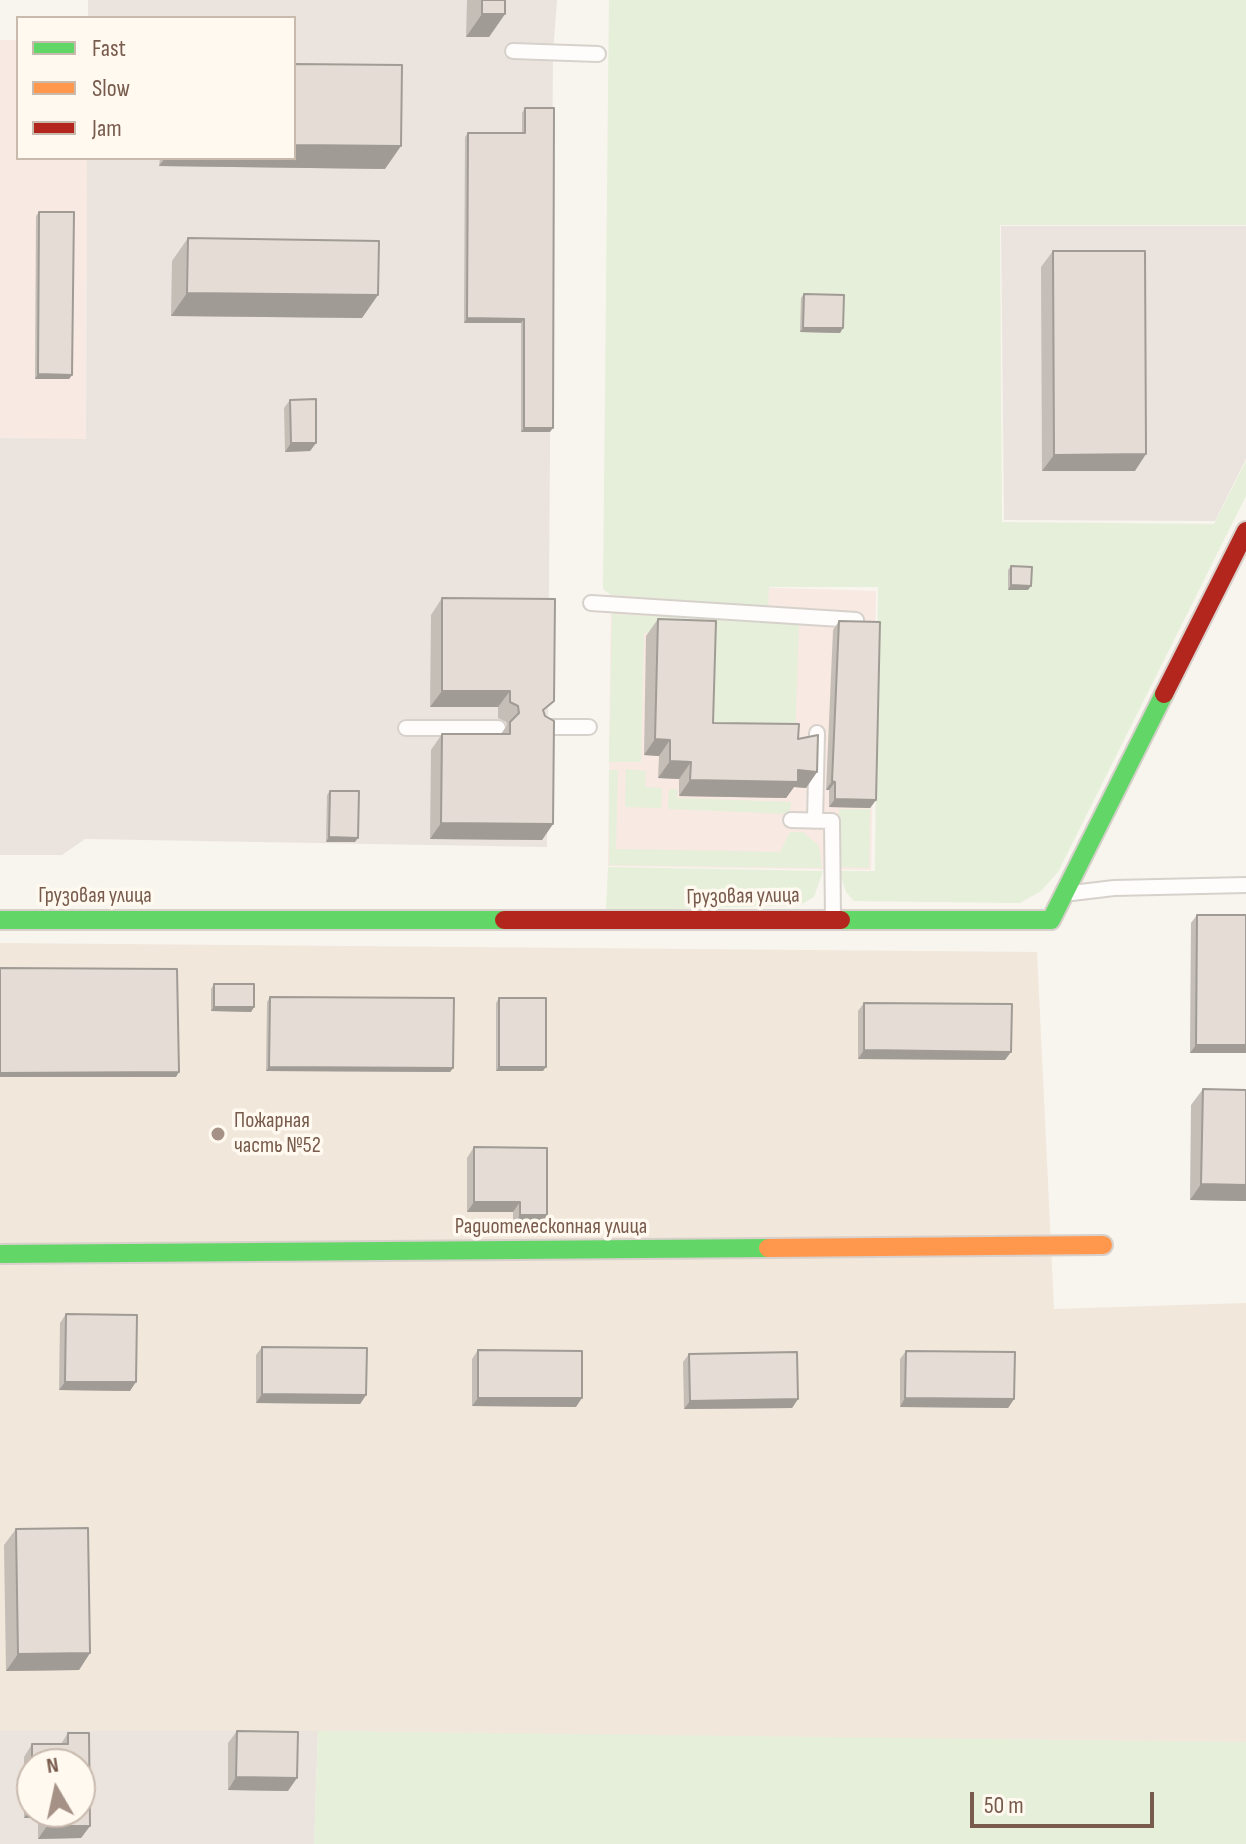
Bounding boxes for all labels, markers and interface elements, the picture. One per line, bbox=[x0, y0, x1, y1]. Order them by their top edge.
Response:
legend bbox=[16, 16, 296, 160]
text: Fast bbox=[92, 34, 126, 63]
text: Slow bbox=[92, 74, 130, 103]
text: Jam bbox=[92, 114, 122, 143]
street label: Грузовая улица bbox=[38, 883, 152, 909]
street label: Грузовая улица bbox=[686, 883, 800, 911]
place label: Пожарная часть №52 bbox=[234, 1108, 321, 1160]
marker: Пожарная часть №52 bbox=[209, 1125, 227, 1143]
street label: Радиотелескопная улица bbox=[455, 1214, 647, 1240]
north arrow bbox=[16, 1748, 96, 1828]
text: N bbox=[45, 1752, 60, 1780]
scale bar bbox=[974, 1776, 1158, 1826]
text: 50 m bbox=[984, 1791, 1024, 1820]

